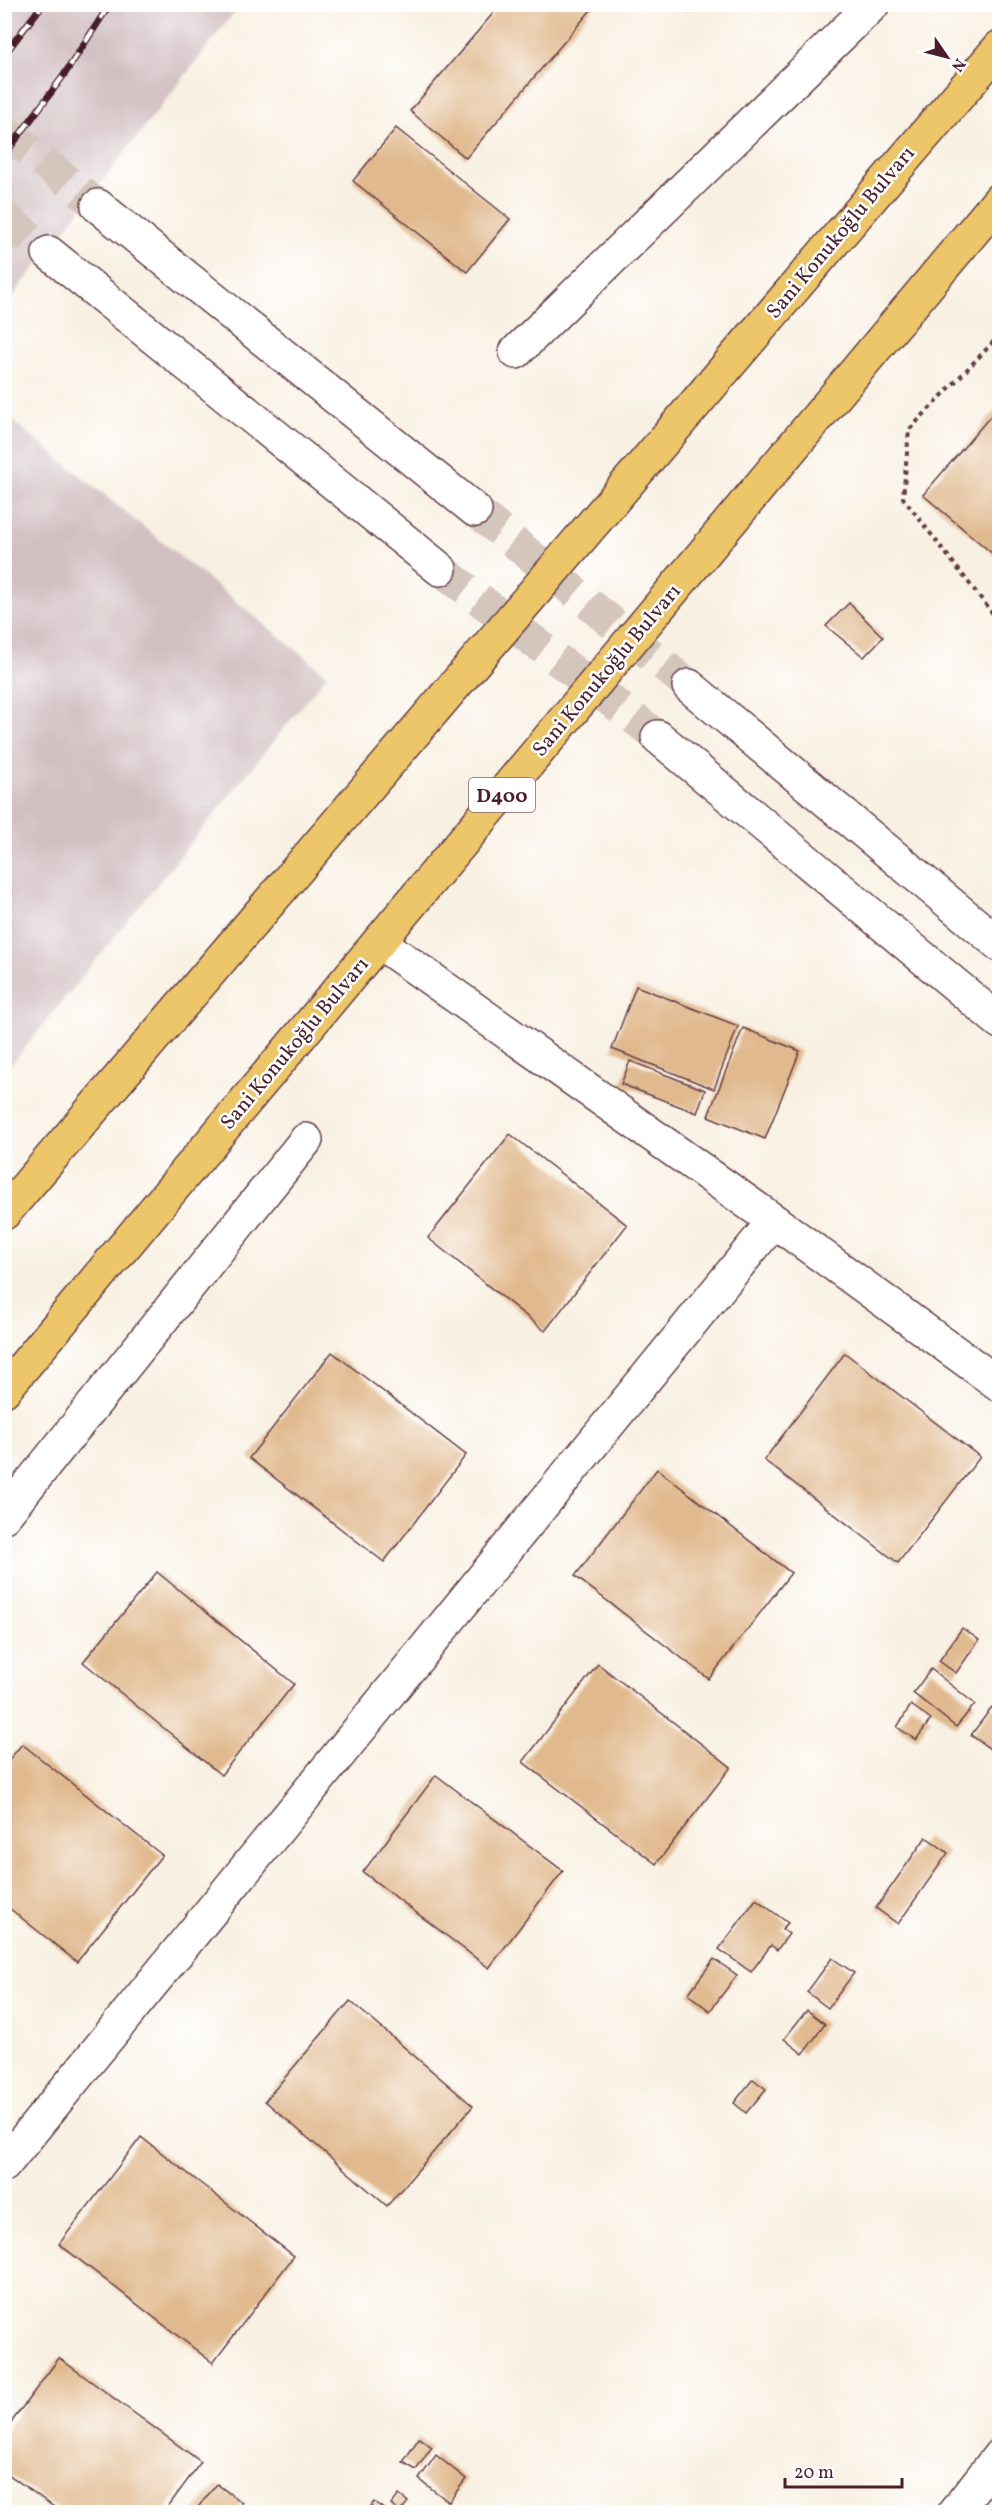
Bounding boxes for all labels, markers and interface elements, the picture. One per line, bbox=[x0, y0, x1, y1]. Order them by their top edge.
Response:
north arrow bbox=[917, 27, 977, 87]
text: N bbox=[945, 53, 970, 76]
street label: Sani Konukoğlu Bulvarı bbox=[760, 140, 922, 326]
street label: Sani Konukoğlu Bulvarı bbox=[526, 578, 688, 764]
road number: D400 bbox=[469, 778, 535, 812]
street label: Sani Konukoğlu Bulvarı bbox=[214, 951, 376, 1137]
scale bar bbox=[785, 2451, 902, 2489]
text: 20 m bbox=[794, 2461, 834, 2486]

